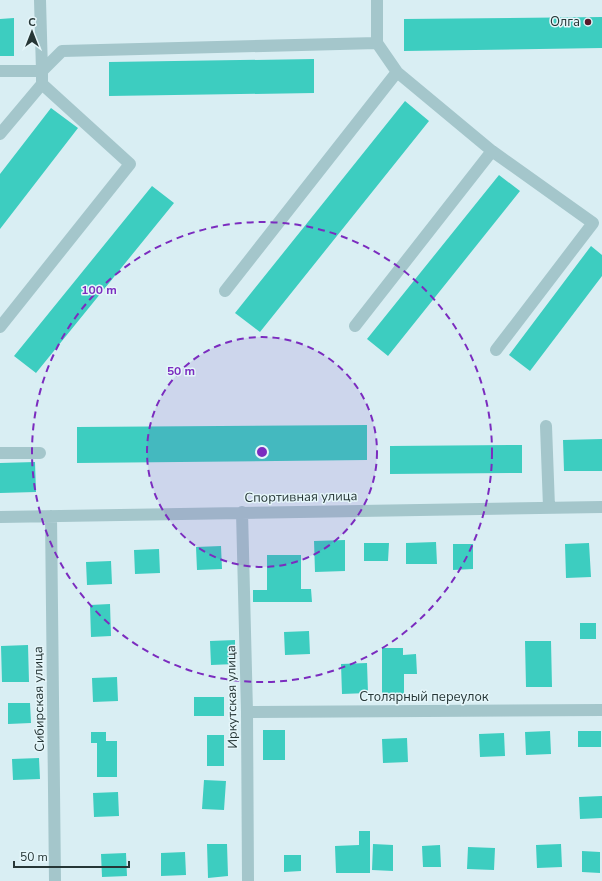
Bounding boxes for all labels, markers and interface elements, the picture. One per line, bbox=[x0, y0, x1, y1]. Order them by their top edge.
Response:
north arrow bbox=[12, 12, 52, 52]
place label: Олга bbox=[550, 13, 580, 31]
text: С bbox=[28, 15, 36, 30]
marker: Олга bbox=[583, 17, 593, 27]
text: 100 m bbox=[81, 282, 117, 298]
text: 50 m bbox=[167, 363, 195, 379]
centre of rings bbox=[255, 445, 269, 459]
street label: Спортивная улица bbox=[244, 487, 358, 507]
street label: Иркутская улица bbox=[222, 645, 242, 749]
street label: Сибирская улица bbox=[29, 646, 49, 752]
street label: Столярный переулок bbox=[359, 688, 489, 706]
scale bar bbox=[14, 843, 129, 869]
text: 50 m bbox=[20, 849, 48, 865]

